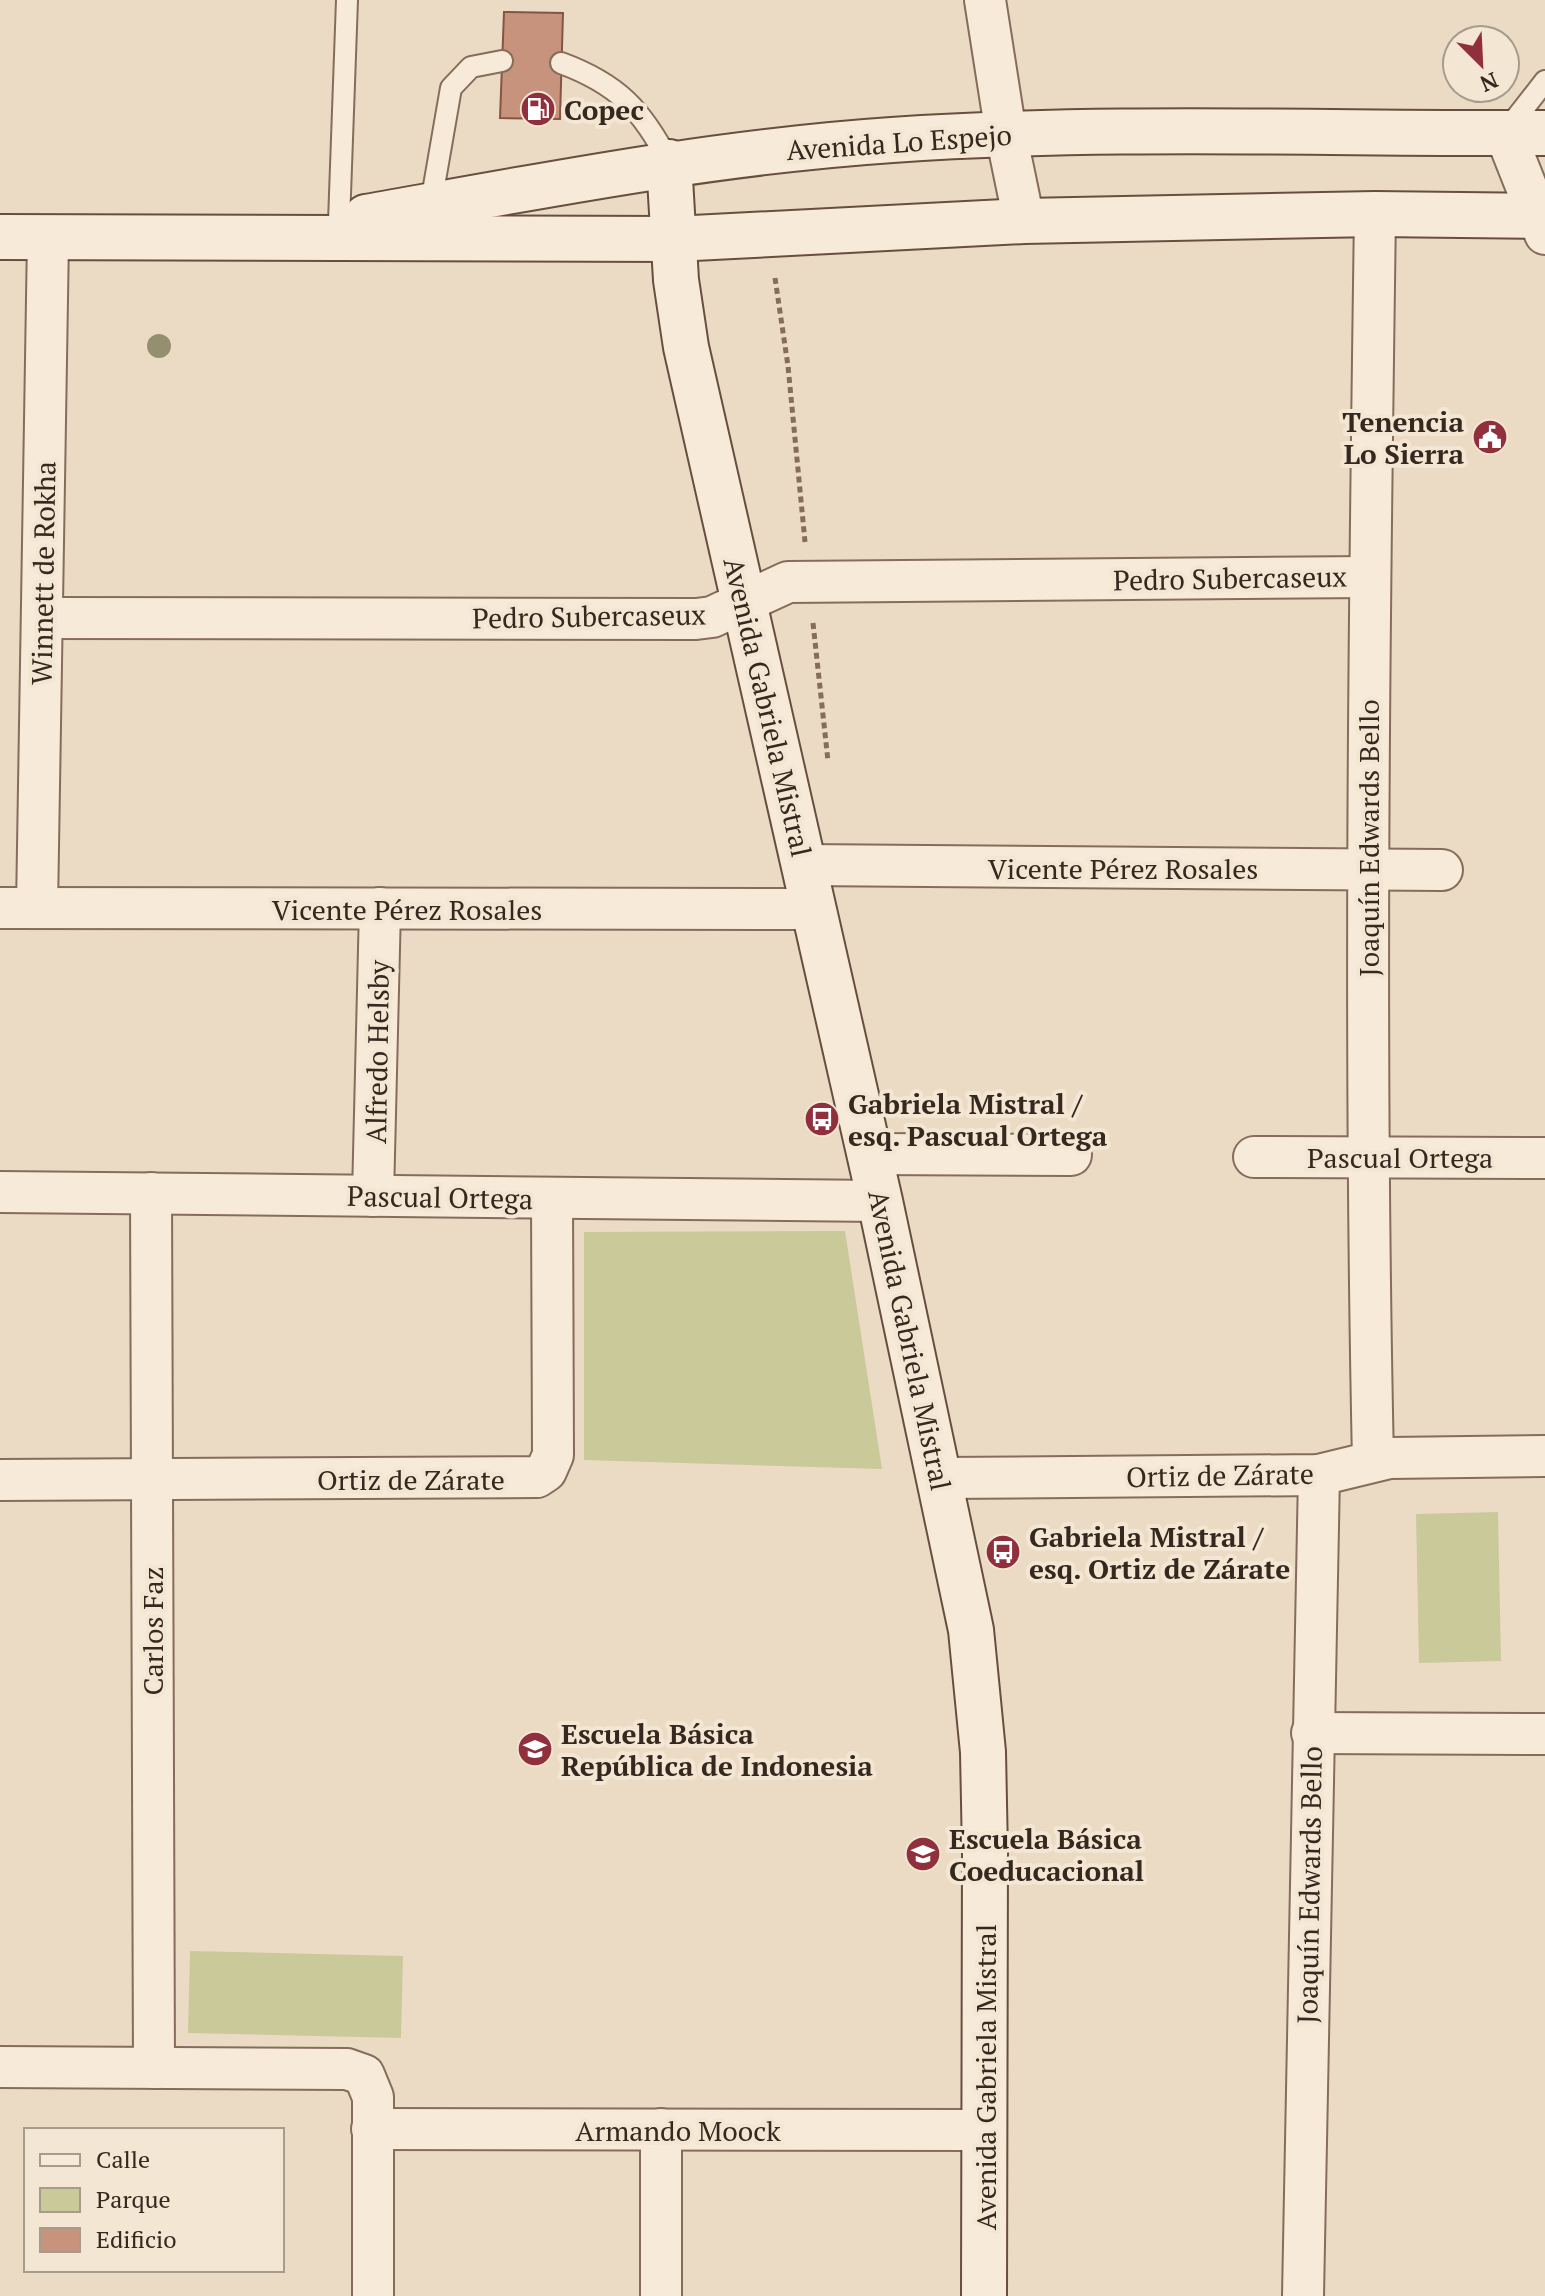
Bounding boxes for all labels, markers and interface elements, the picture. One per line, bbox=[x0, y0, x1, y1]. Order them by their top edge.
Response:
north arrow bbox=[1441, 24, 1521, 104]
text: N bbox=[1476, 66, 1503, 99]
fuel station icon: Copec bbox=[519, 90, 557, 128]
place label: Copec bbox=[564, 91, 644, 128]
street label: Avenida Lo Espejo bbox=[785, 116, 1013, 168]
place label: Tenencia Lo Sierra bbox=[1342, 403, 1464, 472]
public building icon: Tenencia Lo Sierra bbox=[1471, 418, 1509, 456]
street label: Winnett de Rokha bbox=[23, 461, 63, 685]
street label: Avenida Gabriela Mistral bbox=[716, 554, 820, 860]
street label: Pedro Subercaseux bbox=[1113, 557, 1348, 599]
street label: Pedro Subercaseux bbox=[472, 595, 707, 637]
street label: Joaquín Edwards Bello bbox=[1350, 699, 1387, 977]
street label: Vicente Pérez Rosales bbox=[988, 850, 1258, 887]
street label: Vicente Pérez Rosales bbox=[272, 891, 542, 928]
street label: Alfredo Helsby bbox=[357, 959, 397, 1144]
place label: Gabriela Mistral / esq. Pascual Ortega bbox=[848, 1085, 1108, 1154]
bus stop icon: Gabriela Mistral / esq. Pascual Ortega bbox=[803, 1100, 841, 1138]
street label: Pascual Ortega bbox=[1307, 1139, 1493, 1176]
street label: Pascual Ortega bbox=[347, 1177, 533, 1217]
street label: Avenida Gabriela Mistral bbox=[860, 1186, 960, 1494]
street label: Ortiz de Zárate bbox=[1126, 1455, 1314, 1495]
street label: Ortiz de Zárate bbox=[317, 1461, 505, 1498]
place label: Gabriela Mistral / esq. Ortiz de Zárate bbox=[1029, 1518, 1290, 1587]
bus stop icon: Gabriela Mistral / esq. Ortiz de Zárate bbox=[984, 1533, 1022, 1571]
street label: Carlos Faz bbox=[134, 1567, 171, 1695]
place label: Escuela Básica República de Indonesia bbox=[561, 1715, 873, 1784]
school or university icon: Escuela Básica República de Indonesia bbox=[516, 1730, 554, 1768]
street label: Joaquín Edwards Bello bbox=[1288, 1746, 1330, 2024]
place label: Escuela Básica Coeducacional bbox=[949, 1820, 1144, 1889]
school or university icon: Escuela Básica Coeducacional bbox=[904, 1835, 942, 1873]
street label: Avenida Gabriela Mistral bbox=[967, 1924, 1004, 2230]
street label: Armando Moock bbox=[575, 2112, 781, 2149]
legend bbox=[24, 2128, 284, 2272]
text: Calle bbox=[96, 2143, 150, 2175]
text: Parque bbox=[96, 2183, 171, 2215]
text: Edificio bbox=[96, 2223, 177, 2255]

